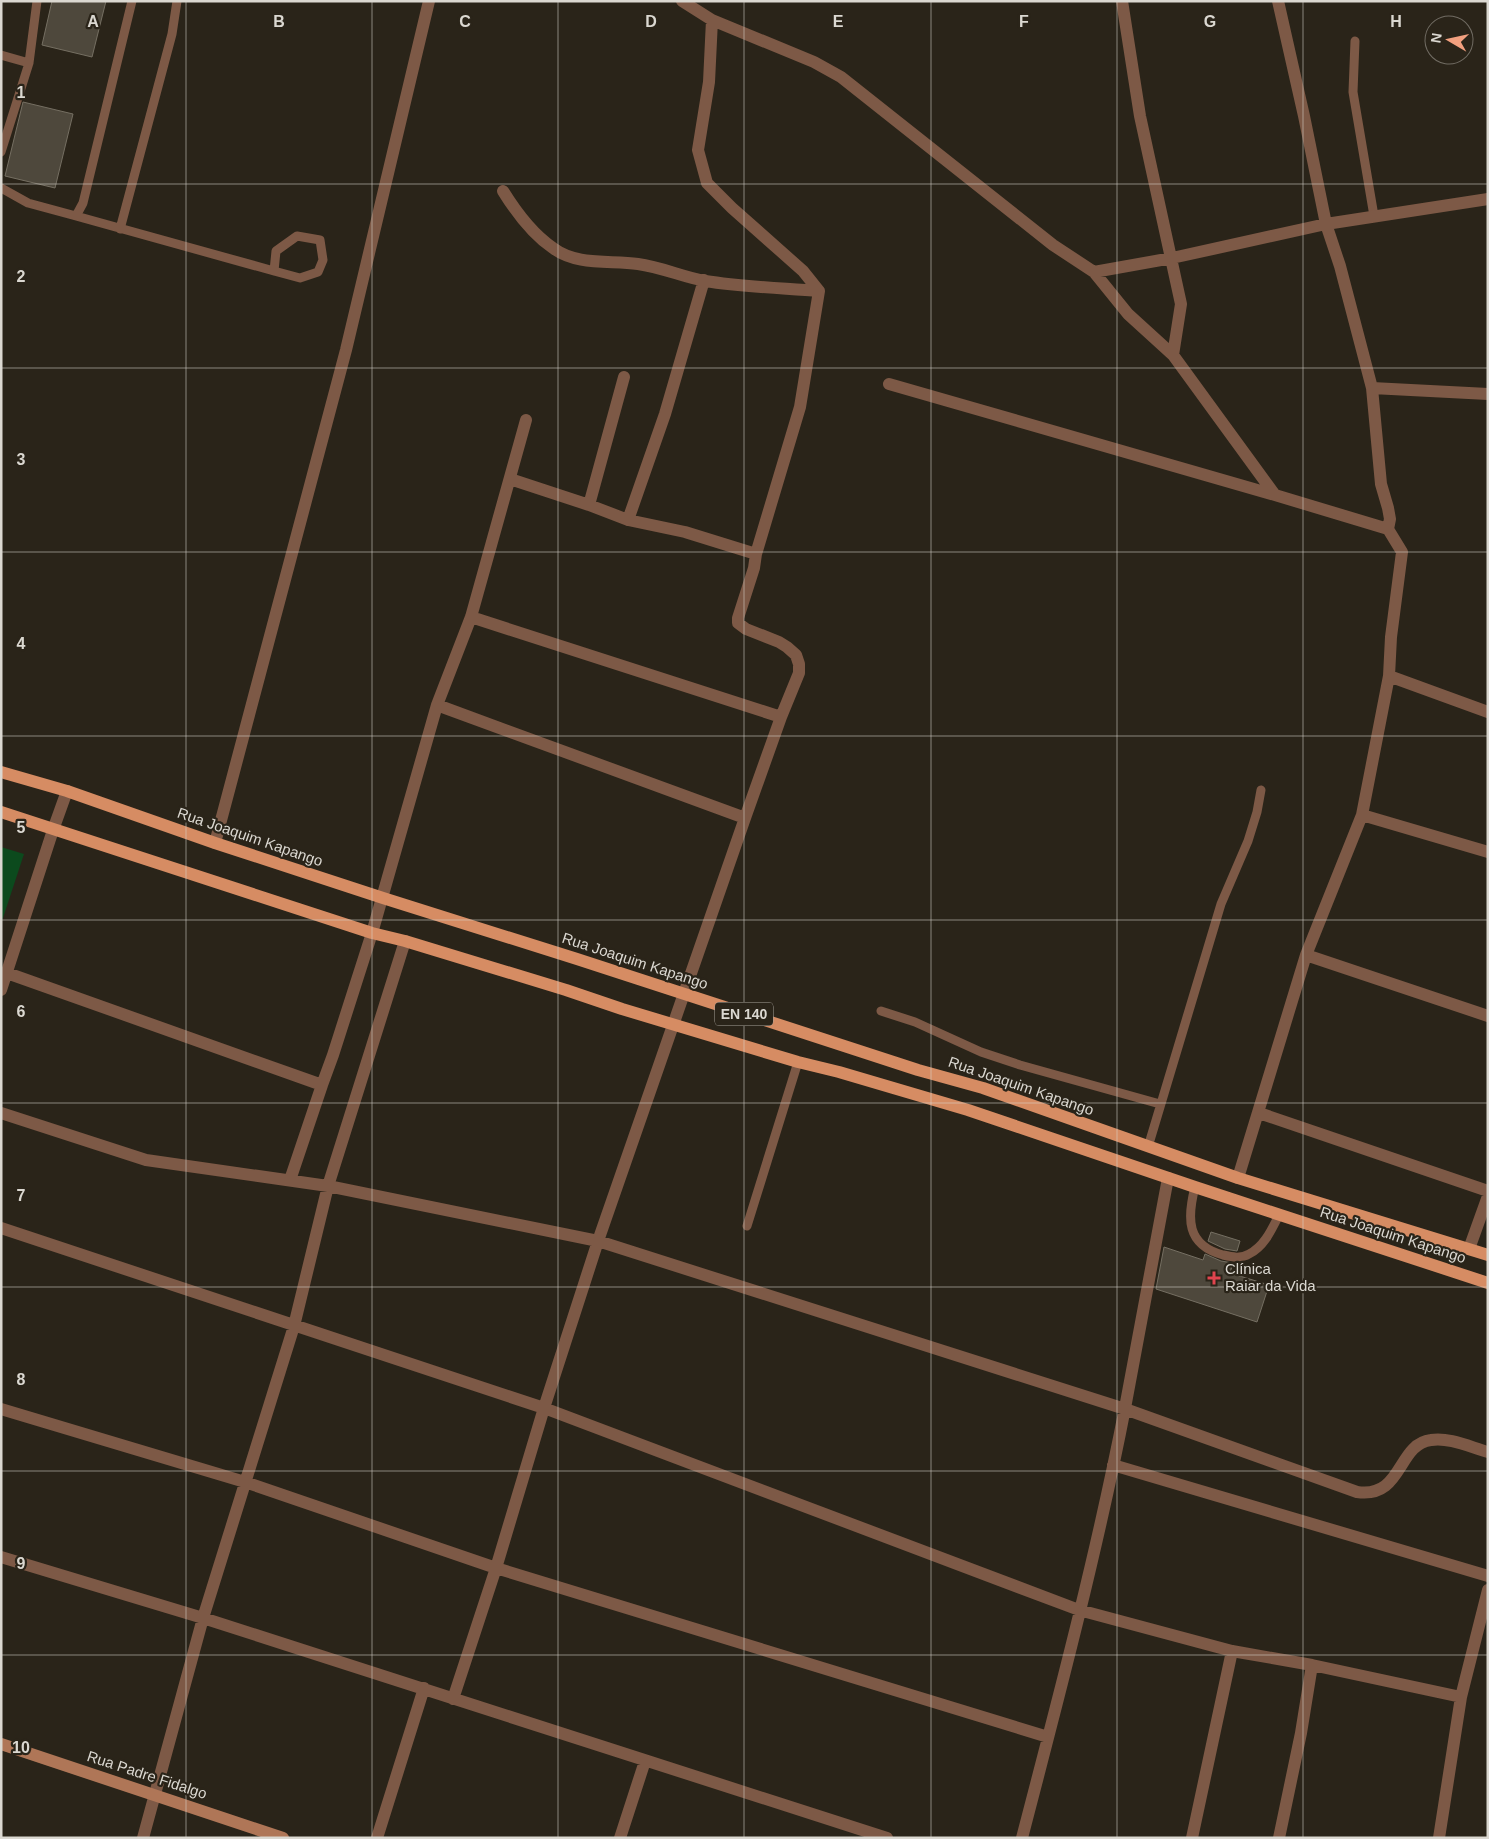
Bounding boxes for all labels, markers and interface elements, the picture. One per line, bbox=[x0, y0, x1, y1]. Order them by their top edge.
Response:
text: A bbox=[87, 13, 99, 30]
text: B bbox=[273, 13, 285, 30]
text: C bbox=[459, 13, 471, 30]
text: D bbox=[645, 13, 657, 30]
text: E bbox=[833, 13, 844, 30]
text: F bbox=[1019, 13, 1029, 30]
text: G bbox=[1204, 13, 1216, 30]
text: H bbox=[1390, 13, 1402, 30]
north arrow bbox=[1424, 15, 1474, 65]
text: N bbox=[1427, 32, 1445, 44]
text: 1 bbox=[17, 84, 26, 101]
text: 2 bbox=[17, 268, 26, 285]
text: 3 bbox=[17, 451, 26, 468]
text: 4 bbox=[17, 635, 26, 652]
street label: Rua Joaquim Kapango bbox=[175, 804, 325, 869]
text: 5 bbox=[17, 819, 26, 836]
street label: Rua Joaquim Kapango bbox=[560, 929, 710, 992]
road number: EN 140 bbox=[715, 1002, 773, 1026]
text: 6 bbox=[17, 1003, 26, 1020]
street label: Rua Joaquim Kapango bbox=[946, 1053, 1096, 1118]
text: 7 bbox=[17, 1187, 26, 1204]
street label: Rua Joaquim Kapango bbox=[1318, 1203, 1468, 1266]
place label: Clínica Raiar da Vida bbox=[1225, 1260, 1316, 1294]
marker: Clínica Raiar da Vida bbox=[1207, 1271, 1221, 1285]
text: 8 bbox=[17, 1371, 26, 1388]
text: 9 bbox=[17, 1555, 26, 1572]
text: 10 bbox=[12, 1739, 30, 1756]
street label: Rua Padre Fidalgo bbox=[85, 1747, 209, 1802]

